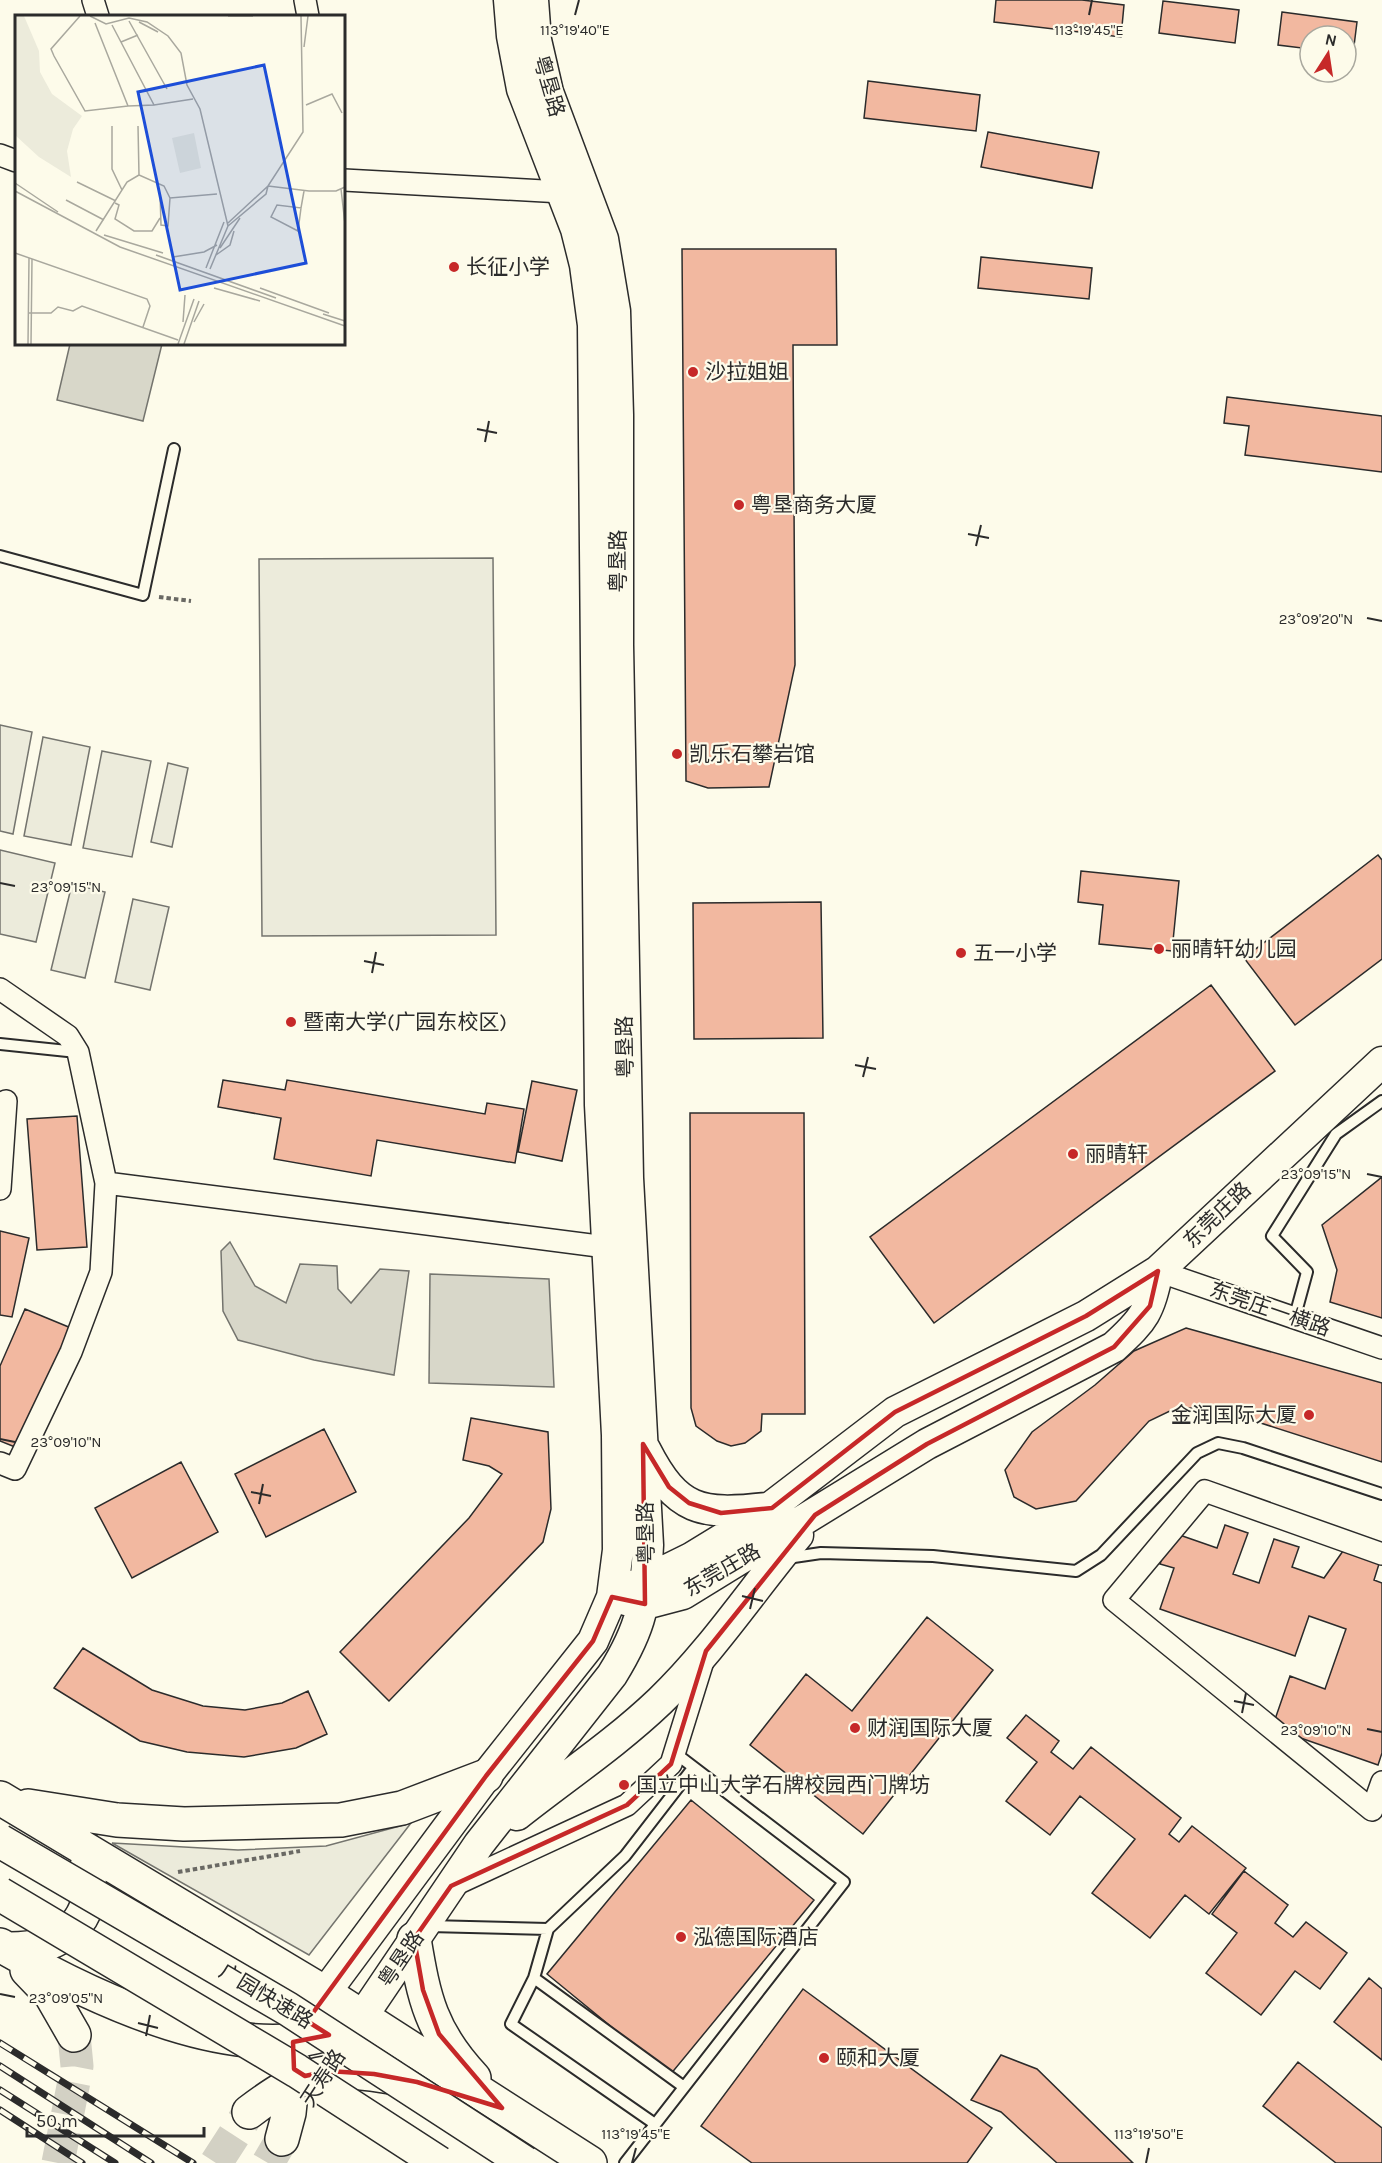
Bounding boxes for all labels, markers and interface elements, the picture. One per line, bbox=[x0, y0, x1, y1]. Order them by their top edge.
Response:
inset map bbox=[15, 15, 345, 345]
text: 113°19'40"E bbox=[540, 21, 610, 39]
text: 113°19'45"E bbox=[1054, 21, 1124, 39]
north arrow bbox=[1298, 24, 1358, 84]
text: N bbox=[1323, 29, 1339, 50]
street label: 粤垦路 bbox=[529, 52, 569, 120]
place label: 长征小学 bbox=[466, 255, 550, 279]
marker: 长征小学 bbox=[447, 260, 461, 274]
place label: 沙拉姐姐 bbox=[705, 360, 789, 384]
marker: 沙拉姐姐 bbox=[686, 365, 700, 379]
place label: 粤垦商务大厦 bbox=[751, 493, 877, 517]
marker: 粤垦商务大厦 bbox=[732, 498, 746, 512]
street label: 粤垦路 bbox=[606, 530, 630, 593]
text: 23°09'20"N bbox=[1279, 610, 1353, 628]
place label: 凯乐石攀岩馆 bbox=[689, 742, 815, 766]
marker: 凯乐石攀岩馆 bbox=[670, 747, 684, 761]
text: 23°09'15"N bbox=[31, 878, 101, 896]
place label: 丽晴轩幼儿园 bbox=[1171, 937, 1297, 961]
place label: 五一小学 bbox=[973, 941, 1057, 965]
marker: 丽晴轩幼儿园 bbox=[1152, 942, 1166, 956]
marker: 五一小学 bbox=[954, 946, 968, 960]
place label: 暨南大学(广园东校区) bbox=[303, 1010, 507, 1034]
marker: 暨南大学(广园东校区) bbox=[284, 1015, 298, 1029]
street label: 粤垦路 bbox=[612, 1015, 638, 1079]
place label: 丽晴轩 bbox=[1085, 1142, 1148, 1166]
marker: 丽晴轩 bbox=[1066, 1147, 1080, 1161]
text: 23°09'15"N bbox=[1281, 1165, 1351, 1183]
street label: 东莞庄路 bbox=[1178, 1177, 1256, 1253]
street label: 东莞庄一横路 bbox=[1207, 1277, 1333, 1341]
place label: 金润国际大厦 bbox=[1171, 1403, 1297, 1427]
marker: 金润国际大厦 bbox=[1302, 1408, 1316, 1422]
text: 23°09'10"N bbox=[31, 1433, 101, 1451]
street label: 粤垦路 bbox=[633, 1501, 659, 1565]
street label: 东莞庄路 bbox=[680, 1539, 764, 1601]
place label: 财润国际大厦 bbox=[867, 1716, 993, 1740]
marker: 财润国际大厦 bbox=[848, 1721, 862, 1735]
text: 23°09'10"N bbox=[1281, 1721, 1351, 1739]
place label: 国立中山大学石牌校园西门牌坊 bbox=[636, 1773, 930, 1797]
marker: 国立中山大学石牌校园西门牌坊 bbox=[617, 1778, 631, 1792]
place label: 泓德国际酒店 bbox=[693, 1925, 819, 1949]
street label: 粤垦路 bbox=[373, 1926, 429, 1992]
marker: 泓德国际酒店 bbox=[674, 1930, 688, 1944]
street label: 广园快速路 bbox=[215, 1959, 317, 2033]
text: 23°09'05"N bbox=[29, 1989, 103, 2007]
street label: 天寿路 bbox=[296, 2045, 350, 2111]
place label: 颐和大厦 bbox=[836, 2046, 920, 2070]
marker: 颐和大厦 bbox=[817, 2051, 831, 2065]
scale bar bbox=[27, 2100, 204, 2138]
text: 50 m bbox=[36, 2110, 78, 2132]
text: 113°19'45"E bbox=[601, 2125, 671, 2143]
text: 113°19'50"E bbox=[1114, 2125, 1184, 2143]

